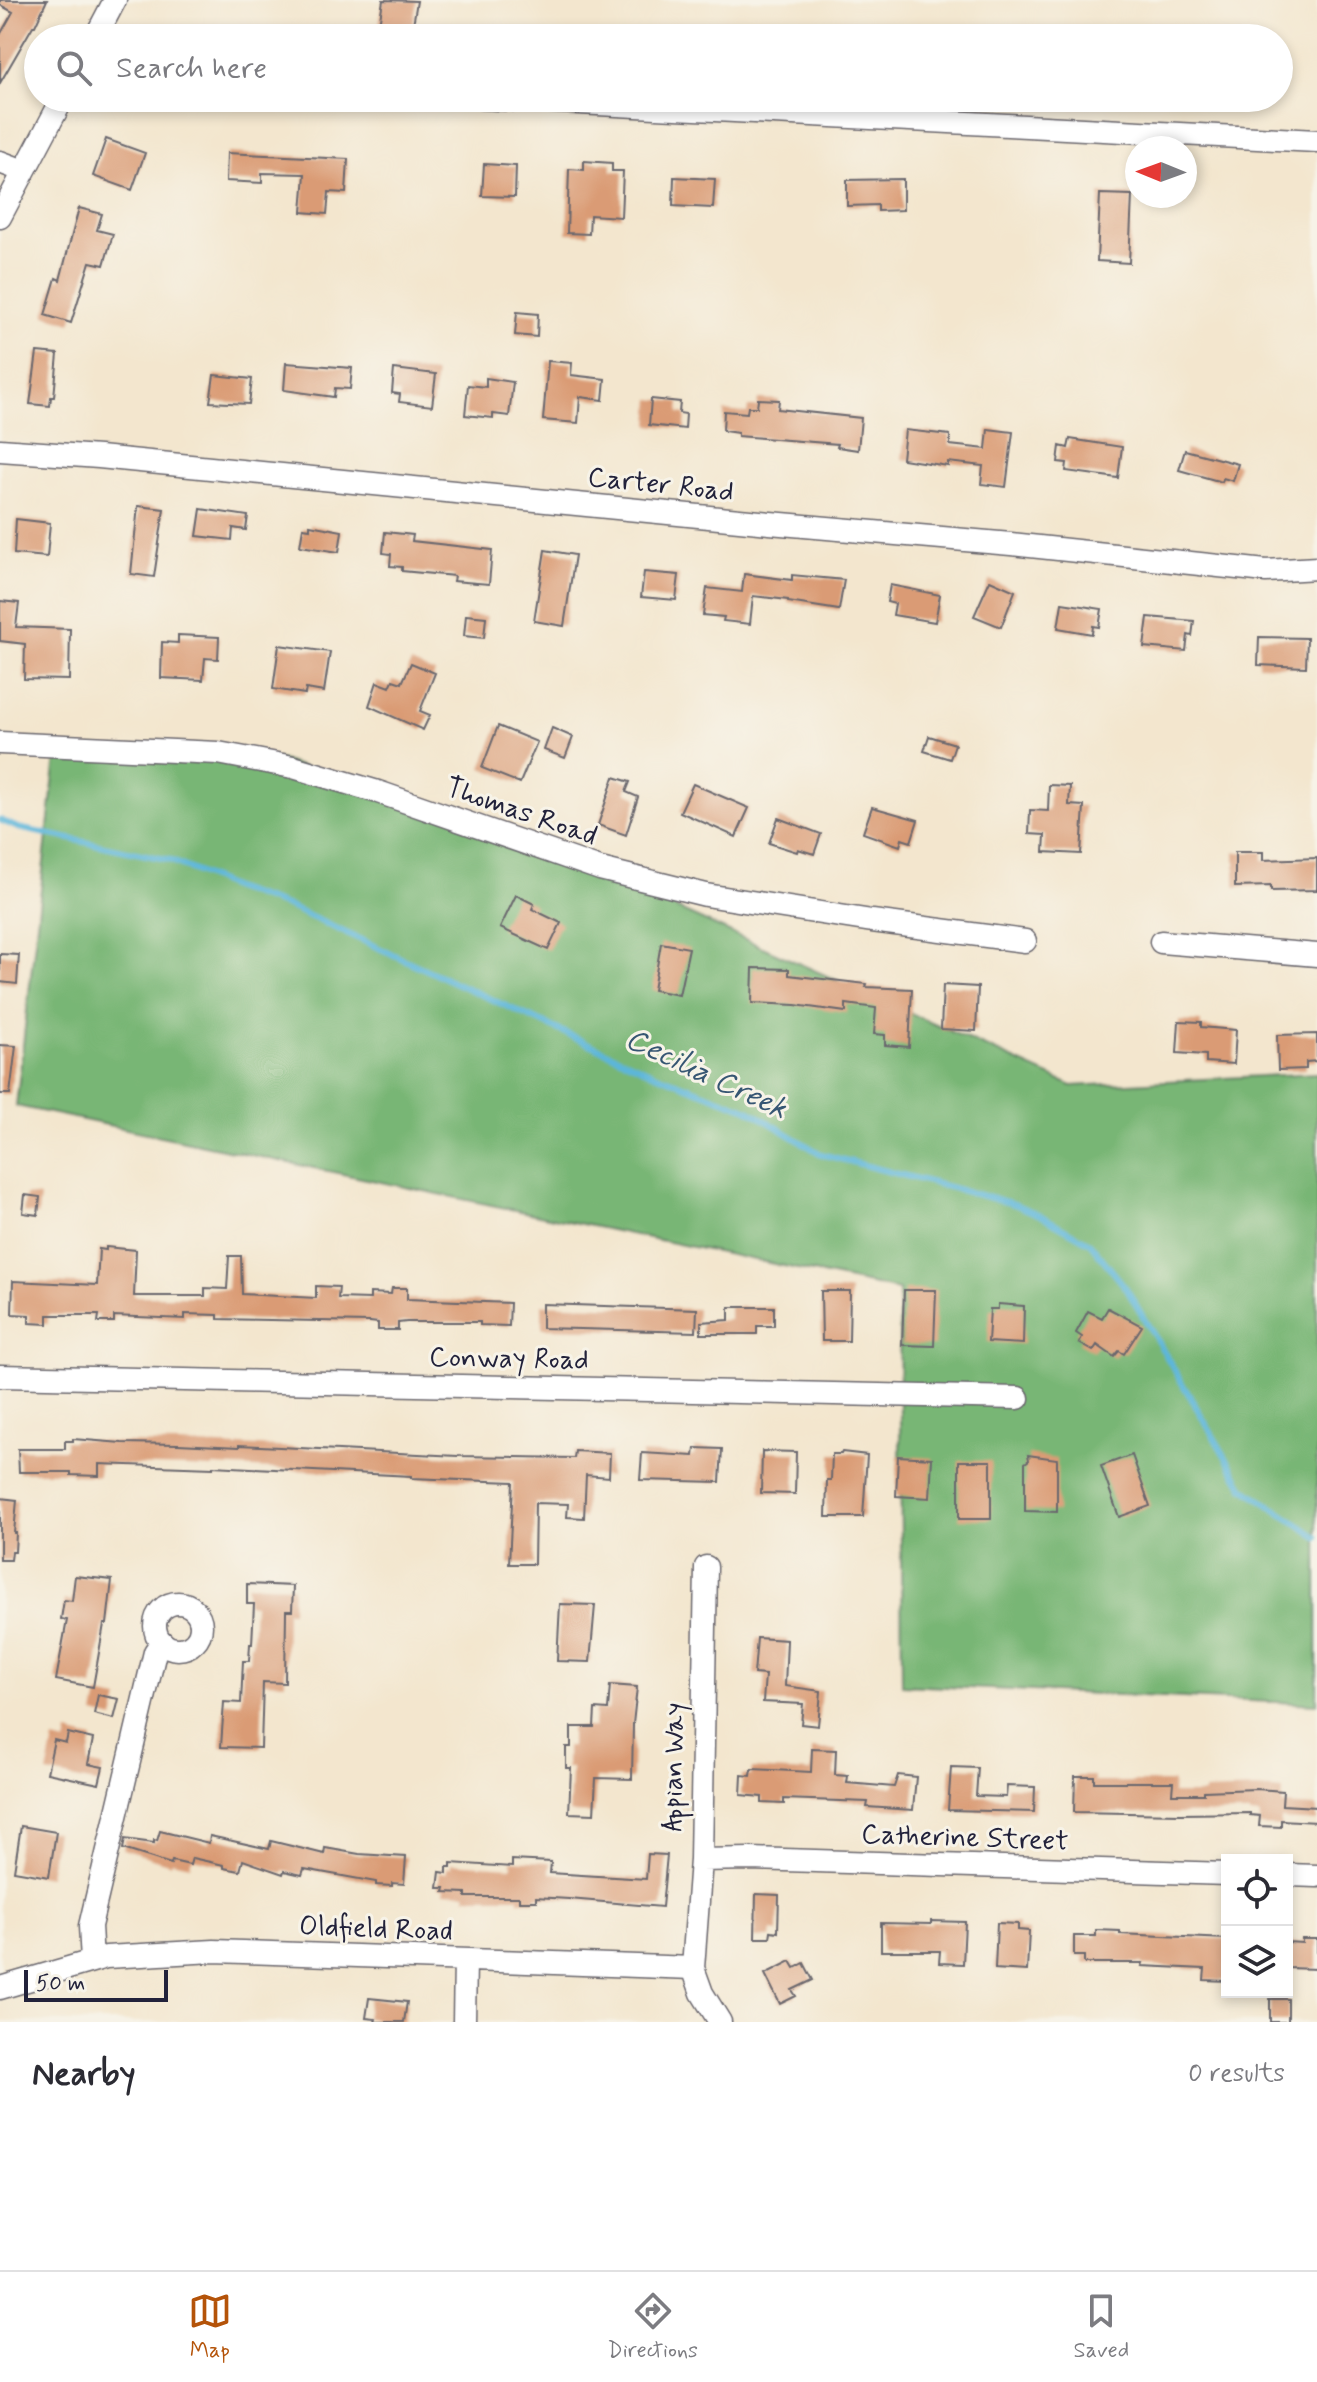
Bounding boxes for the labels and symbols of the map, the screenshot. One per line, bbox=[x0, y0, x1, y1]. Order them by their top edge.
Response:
north arrow bbox=[1125, 136, 1197, 208]
street label: Carter Road bbox=[586, 459, 736, 512]
street label: Thomas Road bbox=[441, 769, 602, 856]
water label: Cecilia Creek bbox=[619, 1020, 794, 1129]
street label: Conway Road bbox=[429, 1340, 589, 1379]
street label: Appian Way bbox=[655, 1702, 697, 1832]
street label: Catherine Street bbox=[861, 1816, 1069, 1861]
street label: Oldfield Road bbox=[298, 1908, 453, 1951]
scale bar bbox=[24, 1966, 168, 2002]

